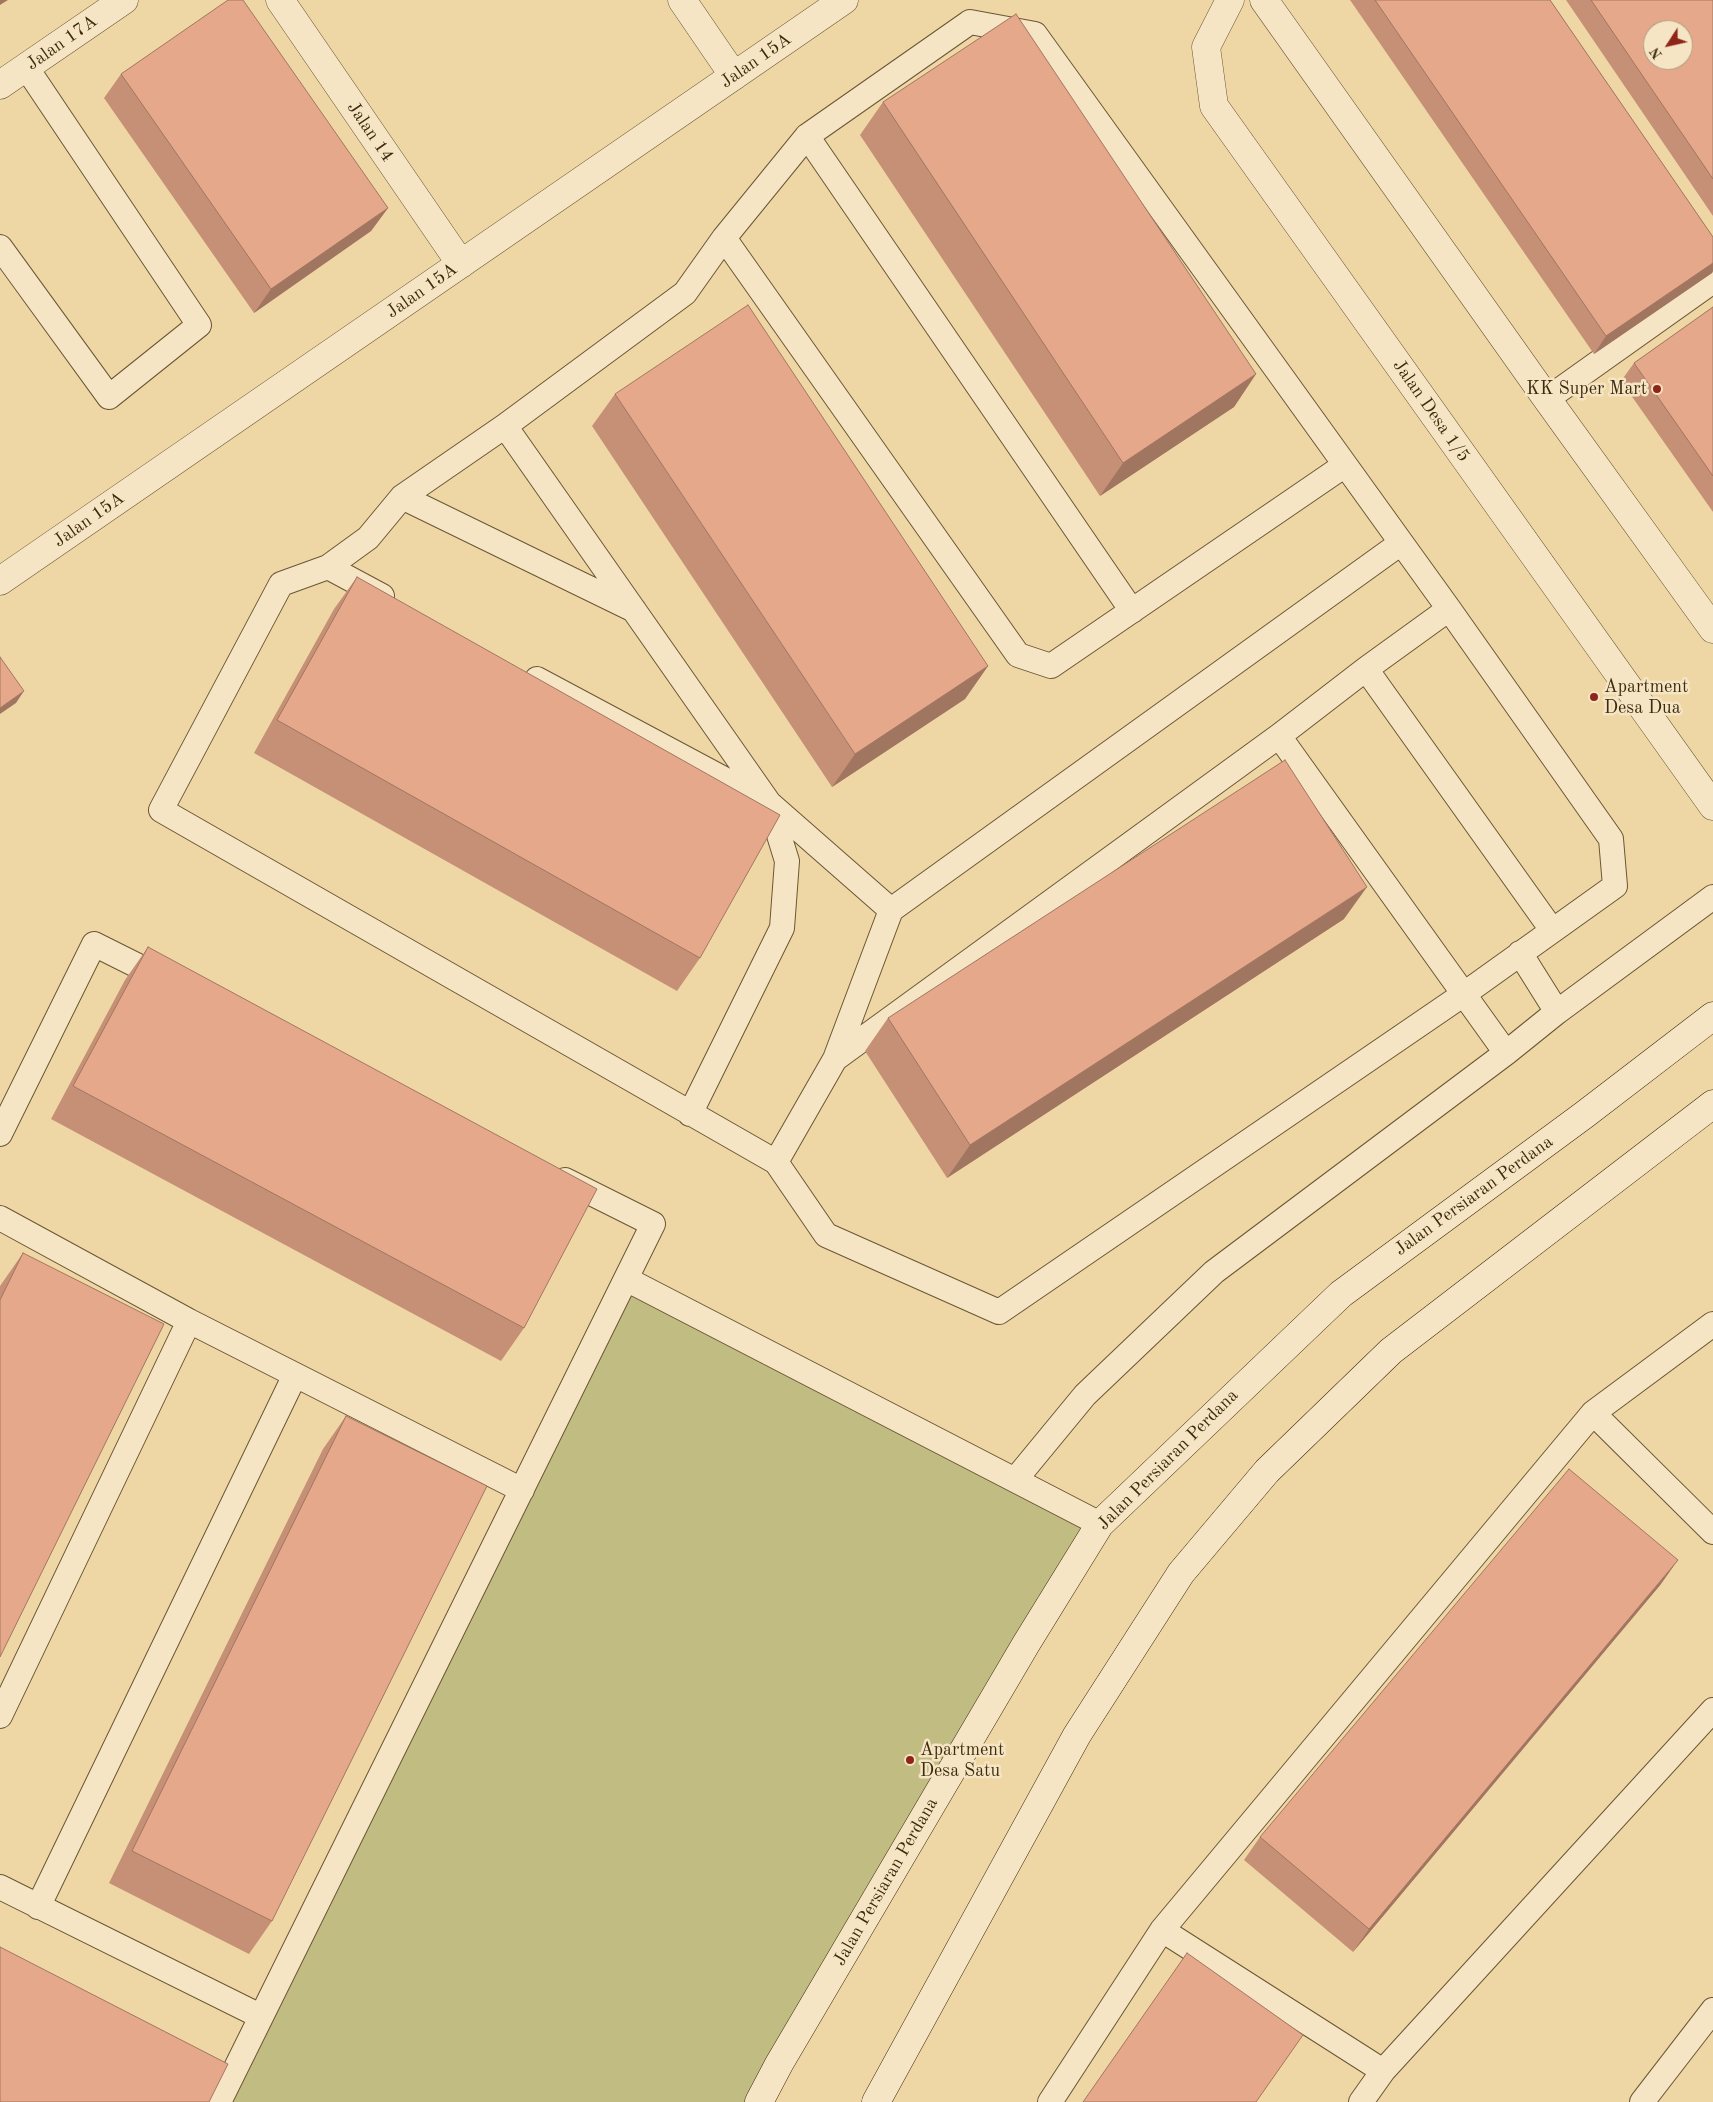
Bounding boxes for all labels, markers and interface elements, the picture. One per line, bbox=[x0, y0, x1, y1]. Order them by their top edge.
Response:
street label: Jalan 17A bbox=[22, 11, 102, 75]
north arrow bbox=[1643, 20, 1693, 70]
street label: Jalan 15A bbox=[716, 29, 796, 93]
text: N bbox=[1648, 45, 1665, 61]
street label: Jalan 14 bbox=[342, 98, 398, 166]
street label: Jalan 15A bbox=[382, 259, 462, 323]
street label: Jalan Desa 1/5 bbox=[1388, 356, 1474, 466]
place label: KK Super Mart bbox=[1526, 378, 1647, 400]
marker: KK Super Mart bbox=[1651, 383, 1663, 395]
street label: Jalan 15A bbox=[49, 488, 129, 552]
place label: Apartment Desa Dua bbox=[1604, 676, 1688, 719]
marker: Apartment Desa Dua bbox=[1588, 691, 1600, 703]
street label: Jalan Persiaran Perdana bbox=[1391, 1131, 1557, 1261]
street label: Jalan Persiaran Perdana bbox=[1093, 1385, 1243, 1535]
place label: Apartment Desa Satu bbox=[920, 1739, 1004, 1782]
marker: Apartment Desa Satu bbox=[904, 1754, 916, 1766]
street label: Jalan Persiaran Perdana bbox=[829, 1794, 943, 1970]

